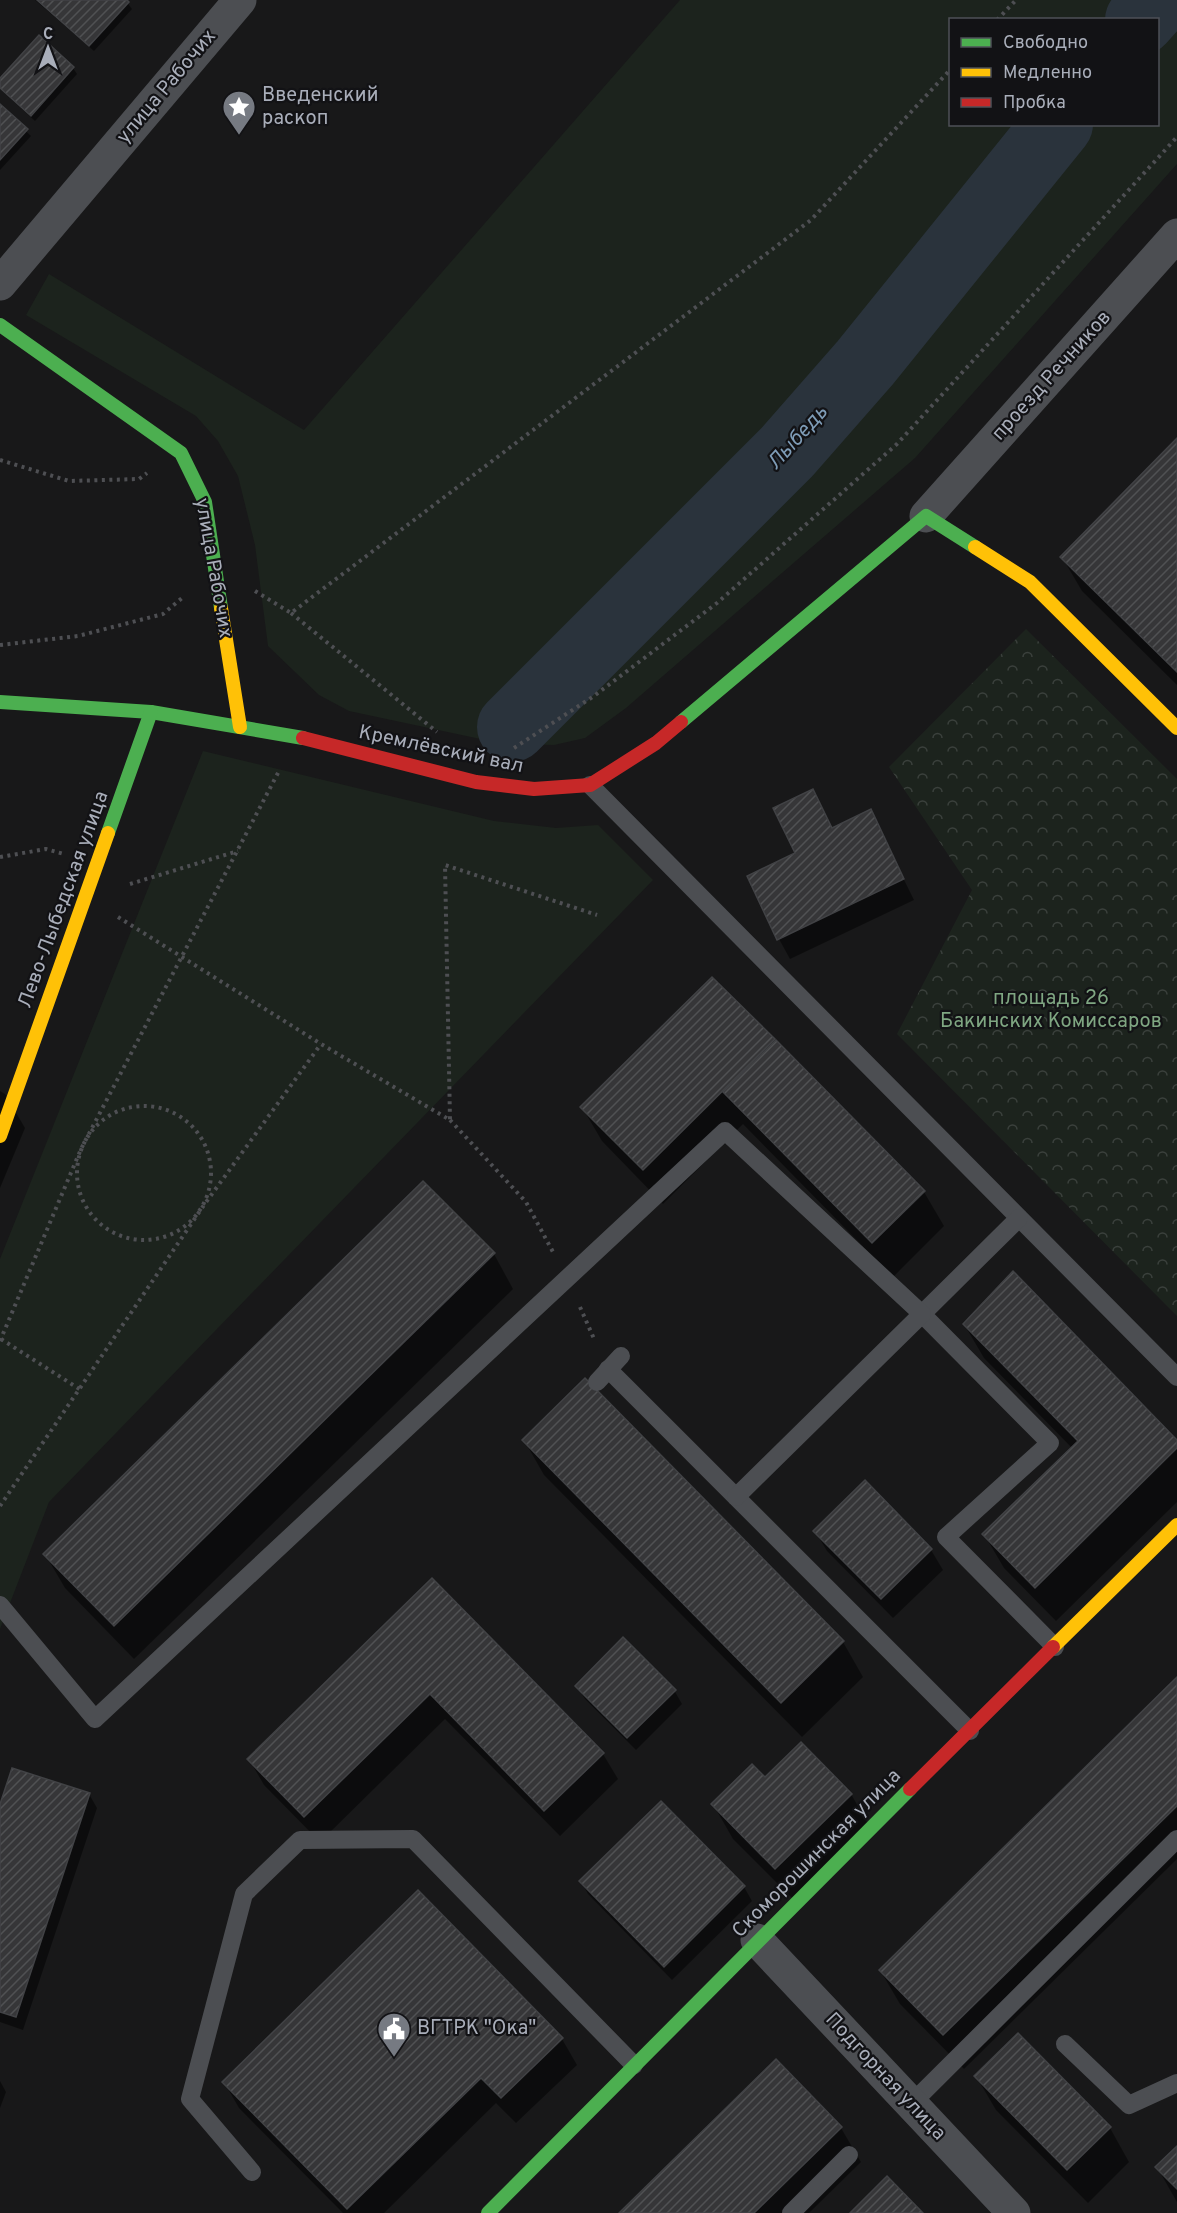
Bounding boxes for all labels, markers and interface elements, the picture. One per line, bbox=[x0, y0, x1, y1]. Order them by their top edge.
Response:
north arrow bbox=[18, 18, 78, 78]
legend bbox=[949, 18, 1159, 126]
street label: улица Рабочих bbox=[112, 24, 222, 150]
text: С bbox=[43, 25, 53, 45]
text: Свободно bbox=[1003, 32, 1088, 55]
text: Медленно bbox=[1003, 62, 1092, 85]
place label: Введенский раскоп bbox=[262, 83, 378, 132]
place icon: Введенский раскоп bbox=[221, 89, 257, 136]
text: Пробка bbox=[1003, 92, 1066, 115]
street label: проезд Речников bbox=[987, 305, 1117, 447]
water label: Лыбедь bbox=[762, 400, 834, 476]
street label: улица Рабочих bbox=[188, 496, 238, 640]
street label: Кремлёвский вал bbox=[356, 720, 526, 780]
street label: Лево-Лыбедская улица bbox=[13, 788, 115, 1012]
park label: площадь 26 Бакинских Комиссаров bbox=[940, 986, 1162, 1035]
street label: Скоморошинская улица bbox=[727, 1764, 907, 1944]
street label: Подгорная улица bbox=[819, 2008, 951, 2146]
public building icon: ВГТРК "Ока" bbox=[376, 2011, 412, 2058]
place label: ВГТРК "Ока" bbox=[417, 2016, 536, 2042]

